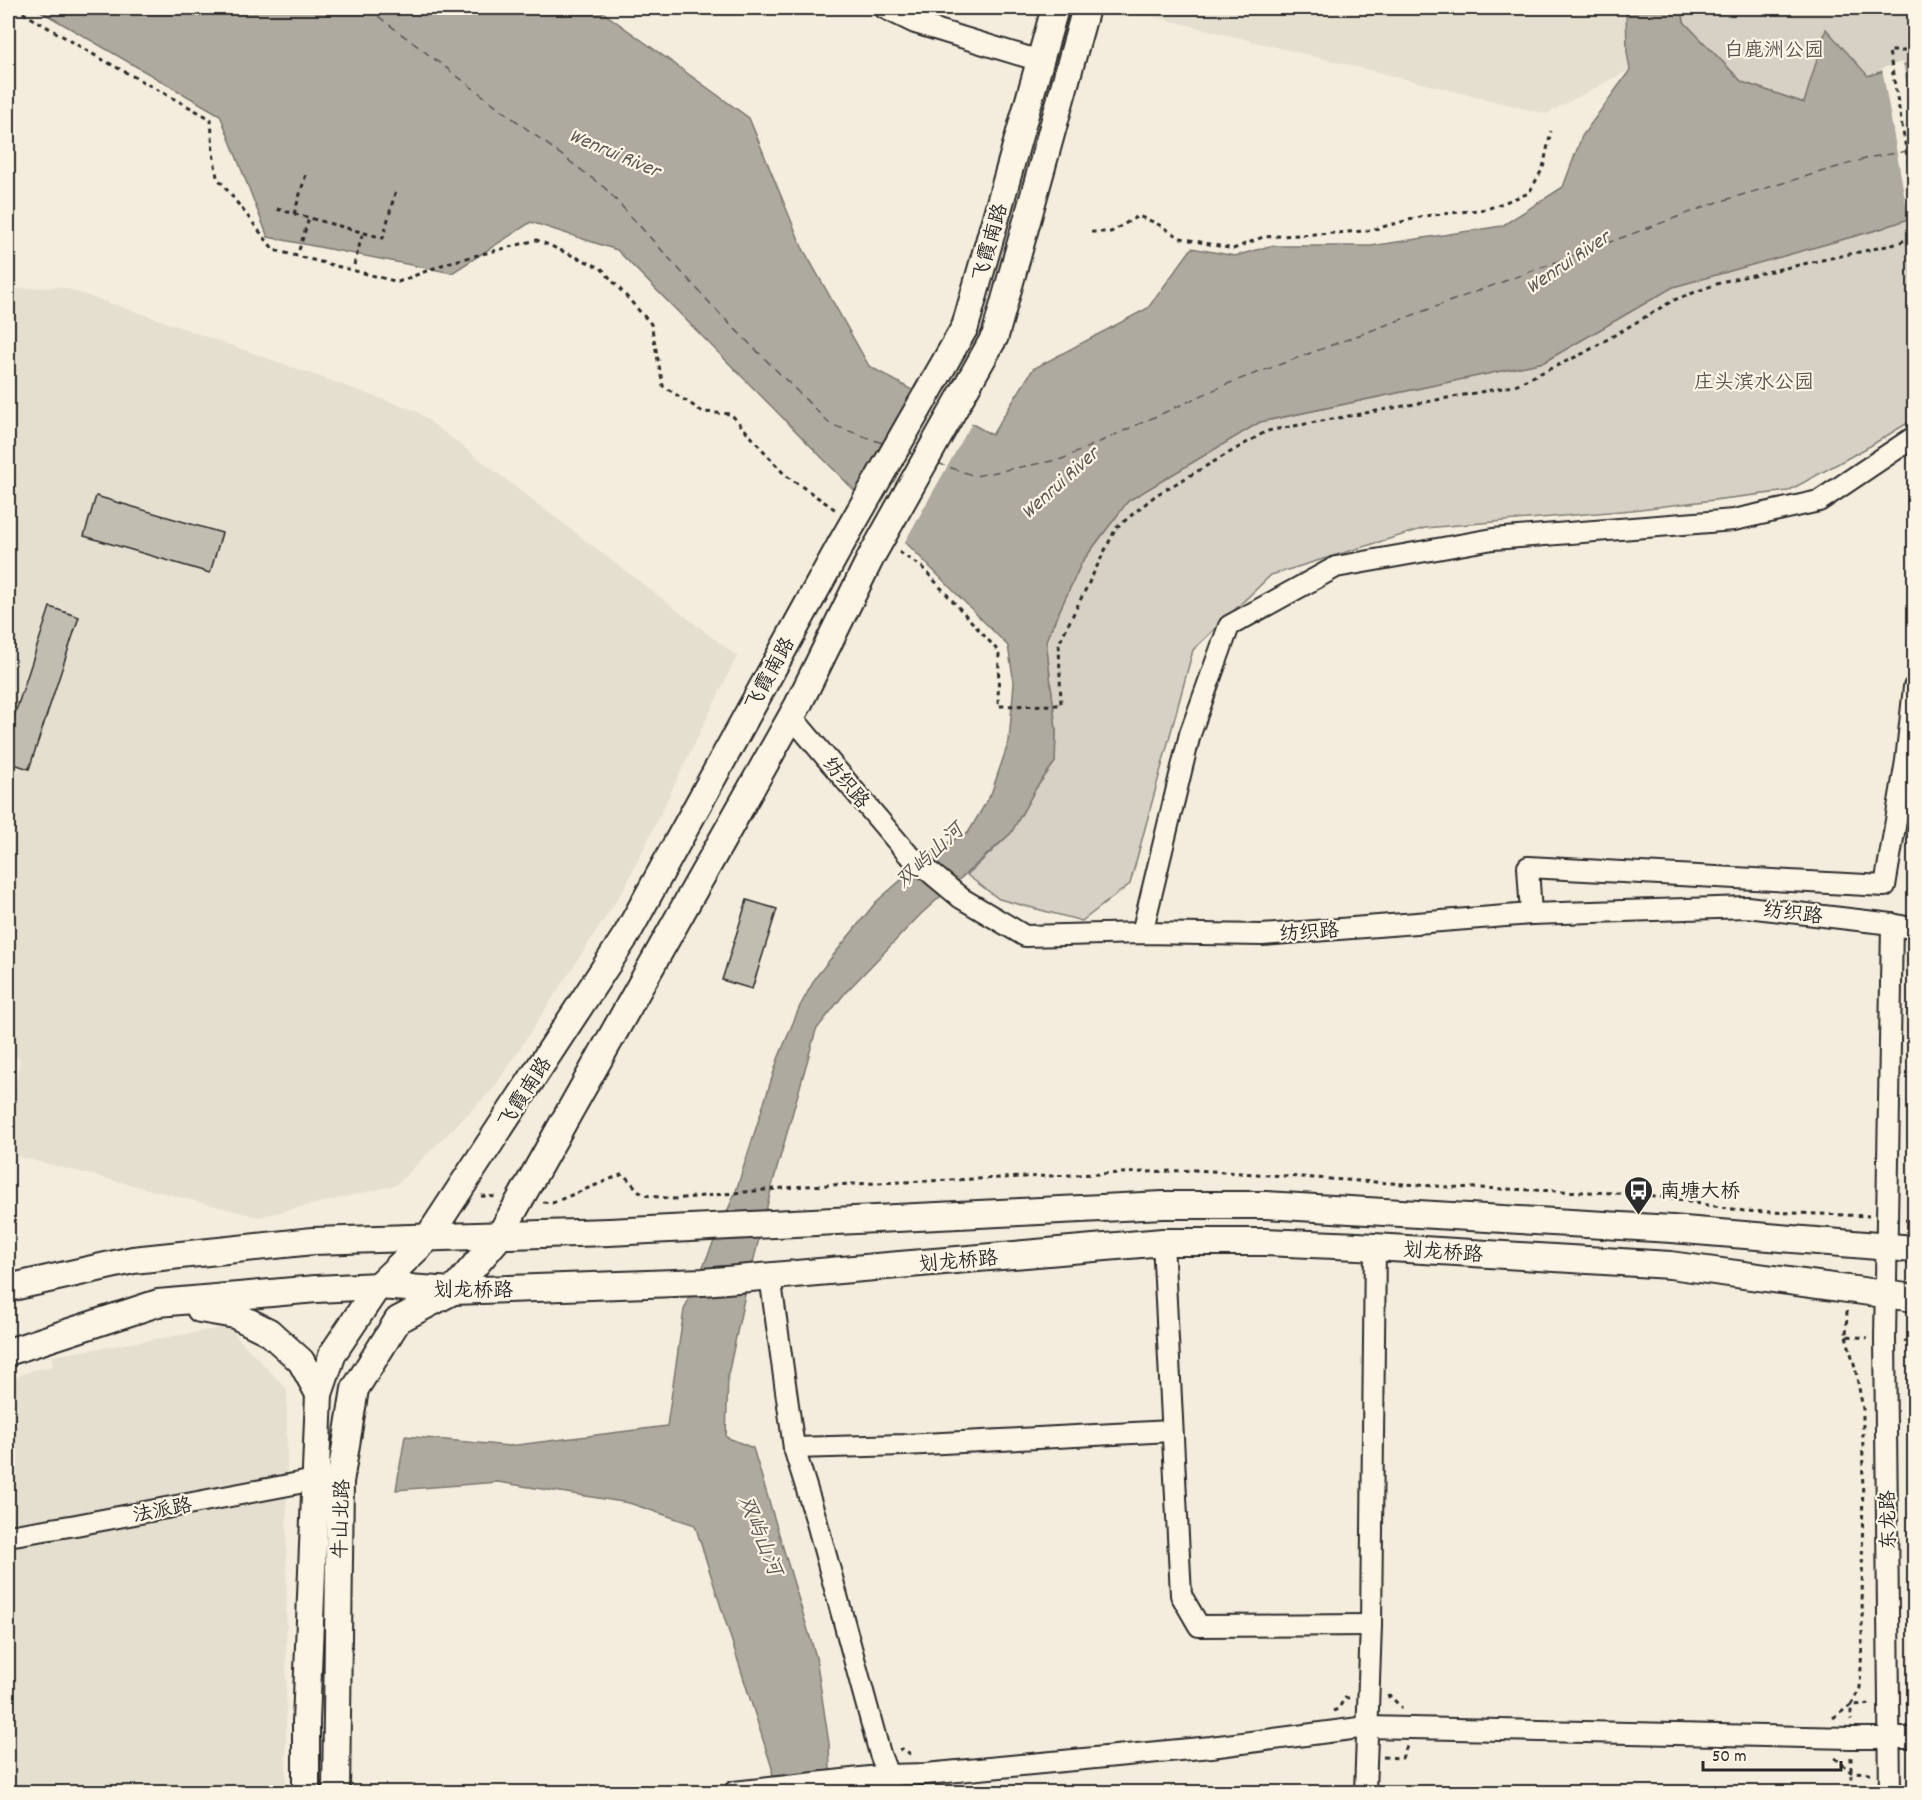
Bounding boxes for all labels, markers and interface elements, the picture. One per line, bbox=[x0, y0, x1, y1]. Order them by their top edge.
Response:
park label: 白鹿洲公园 bbox=[1724, 38, 1824, 66]
water label: Wenrui River bbox=[564, 122, 666, 188]
street label: 飞霞南路 bbox=[967, 200, 1017, 285]
water label: Wenrui River bbox=[1520, 223, 1619, 303]
park label: 庄头滨水公园 bbox=[1694, 370, 1814, 398]
water label: Wenrui River bbox=[1015, 439, 1108, 528]
street label: 飞霞南路 bbox=[740, 632, 804, 716]
street label: 纺织路 bbox=[815, 752, 875, 817]
water label: 双屿山河 bbox=[890, 816, 974, 897]
street label: 纺织路 bbox=[1761, 897, 1825, 933]
street label: 纺织路 bbox=[1278, 918, 1341, 950]
street label: 飞霞南路 bbox=[493, 1052, 561, 1135]
bus stop icon: 南塘大桥 bbox=[1623, 1174, 1655, 1216]
place label: 南塘大桥 bbox=[1660, 1179, 1740, 1207]
street label: 划龙桥路 bbox=[1402, 1237, 1485, 1271]
street label: 划龙桥路 bbox=[917, 1245, 1000, 1280]
street label: 划龙桥路 bbox=[433, 1278, 514, 1306]
street label: 牛山北路 bbox=[328, 1478, 358, 1560]
street label: 东龙路 bbox=[1875, 1489, 1905, 1550]
street label: 法派路 bbox=[130, 1492, 196, 1531]
water label: 双屿山河 bbox=[729, 1492, 789, 1583]
scale bar bbox=[1703, 1734, 1841, 1772]
text: 50 m bbox=[1712, 1745, 1747, 1770]

